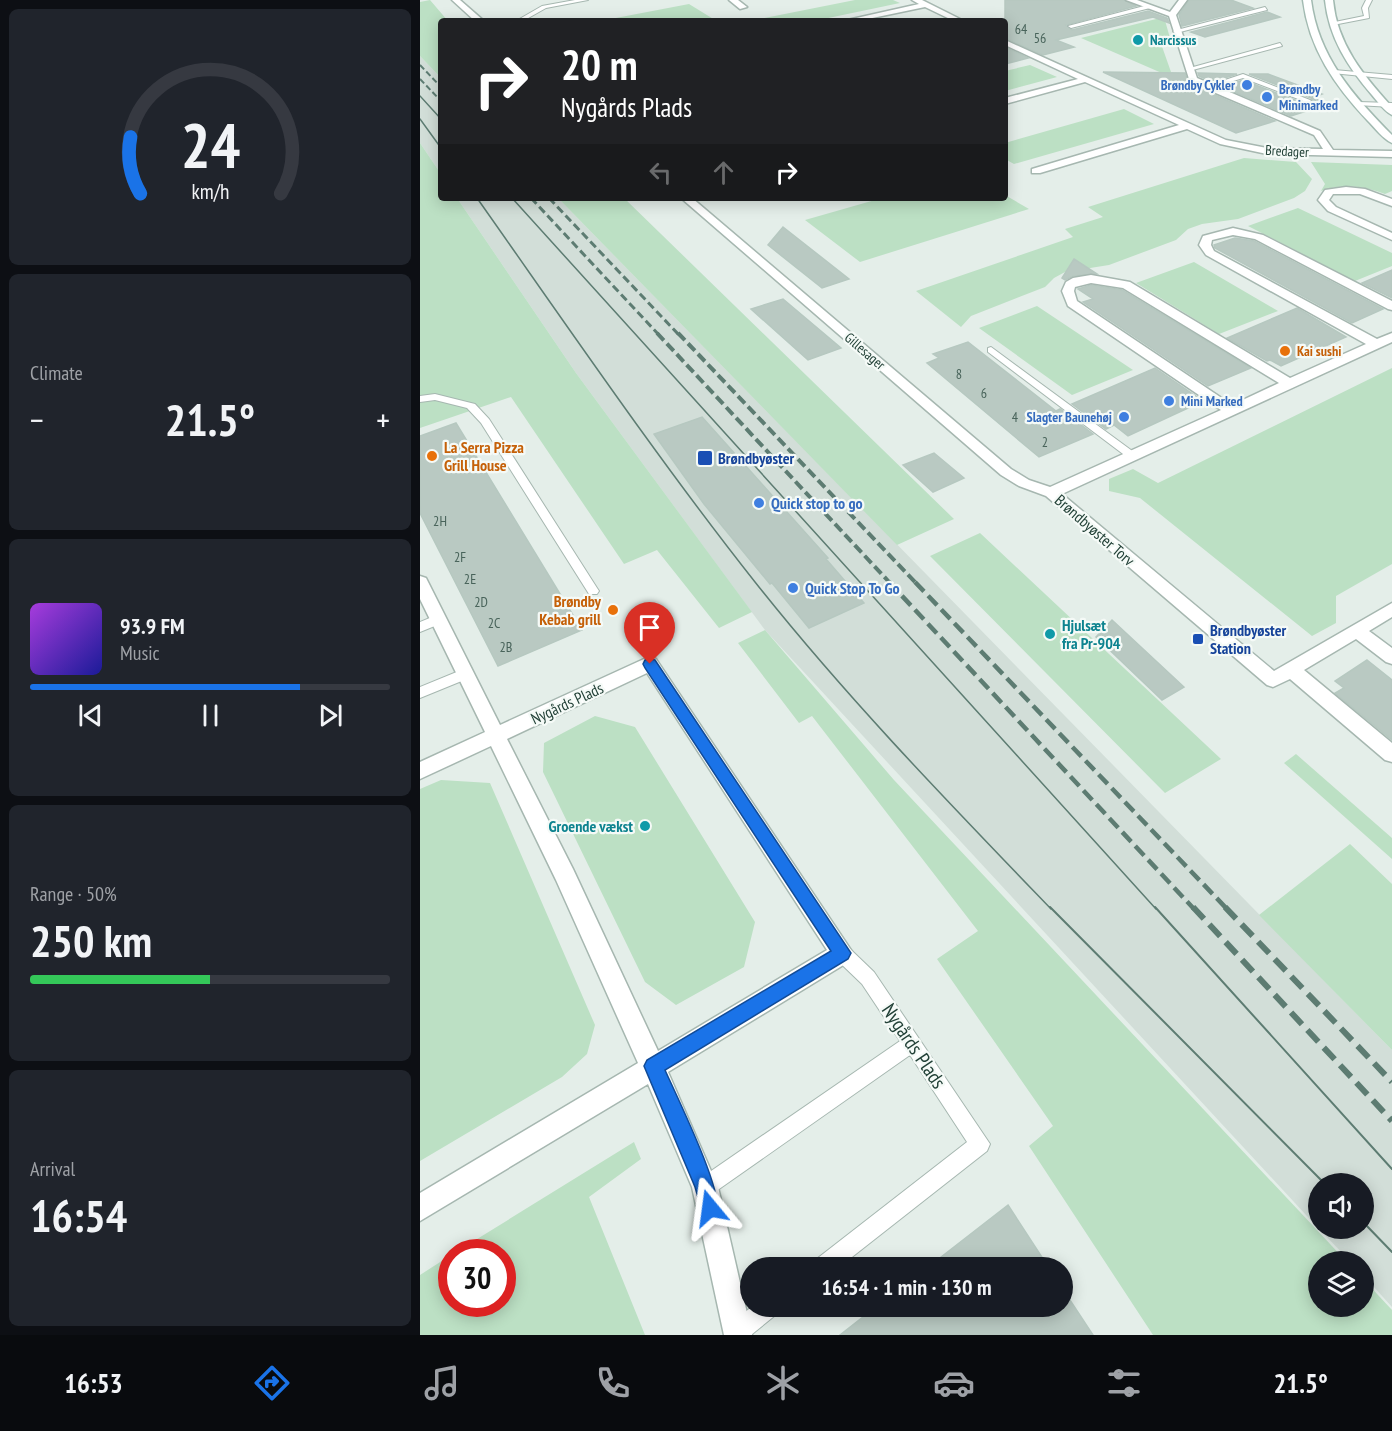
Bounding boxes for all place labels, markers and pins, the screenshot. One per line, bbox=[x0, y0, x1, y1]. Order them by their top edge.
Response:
place label: Narcissus bbox=[1150, 31, 1197, 49]
marker: Narcissus bbox=[1131, 33, 1145, 47]
place label: Brøndby Cykler bbox=[1161, 76, 1236, 94]
marker: Brøndby Cykler bbox=[1240, 78, 1254, 92]
place label: Brøndby Minimarked bbox=[1279, 80, 1338, 114]
marker: Brøndby Minimarked bbox=[1260, 90, 1274, 104]
place label: Kai sushi bbox=[1297, 342, 1341, 360]
marker: Kai sushi bbox=[1278, 344, 1292, 358]
place label: Mini Marked bbox=[1181, 392, 1243, 410]
marker: Mini Marked bbox=[1162, 394, 1176, 408]
place label: Slagter Baunehøj bbox=[1027, 408, 1112, 426]
marker: Slagter Baunehøj bbox=[1117, 410, 1131, 424]
place label: La Serra Pizza Grill House bbox=[444, 437, 524, 475]
place label: Brøndbyøster bbox=[718, 448, 795, 468]
marker: La Serra Pizza Grill House bbox=[425, 449, 439, 463]
marker: Brøndbyøster bbox=[696, 449, 714, 467]
place label: Quick stop to go bbox=[771, 493, 863, 513]
marker: Quick stop to go bbox=[752, 496, 766, 510]
place label: Quick Stop To Go bbox=[805, 578, 900, 598]
marker: Quick Stop To Go bbox=[786, 581, 800, 595]
place label: Brøndby Kebab grill bbox=[539, 591, 602, 629]
pin bbox=[624, 602, 675, 664]
marker: Brøndby Kebab grill bbox=[606, 603, 620, 617]
place label: Hjulsæt fra Pr-904 bbox=[1062, 615, 1121, 653]
place label: Brøndbyøster Station bbox=[1210, 620, 1287, 658]
marker: Hjulsæt fra Pr-904 bbox=[1043, 627, 1057, 641]
marker: Brøndbyøster Station bbox=[1191, 632, 1205, 646]
place label: Groende vækst bbox=[548, 816, 633, 836]
marker: Groende vækst bbox=[638, 819, 652, 833]

